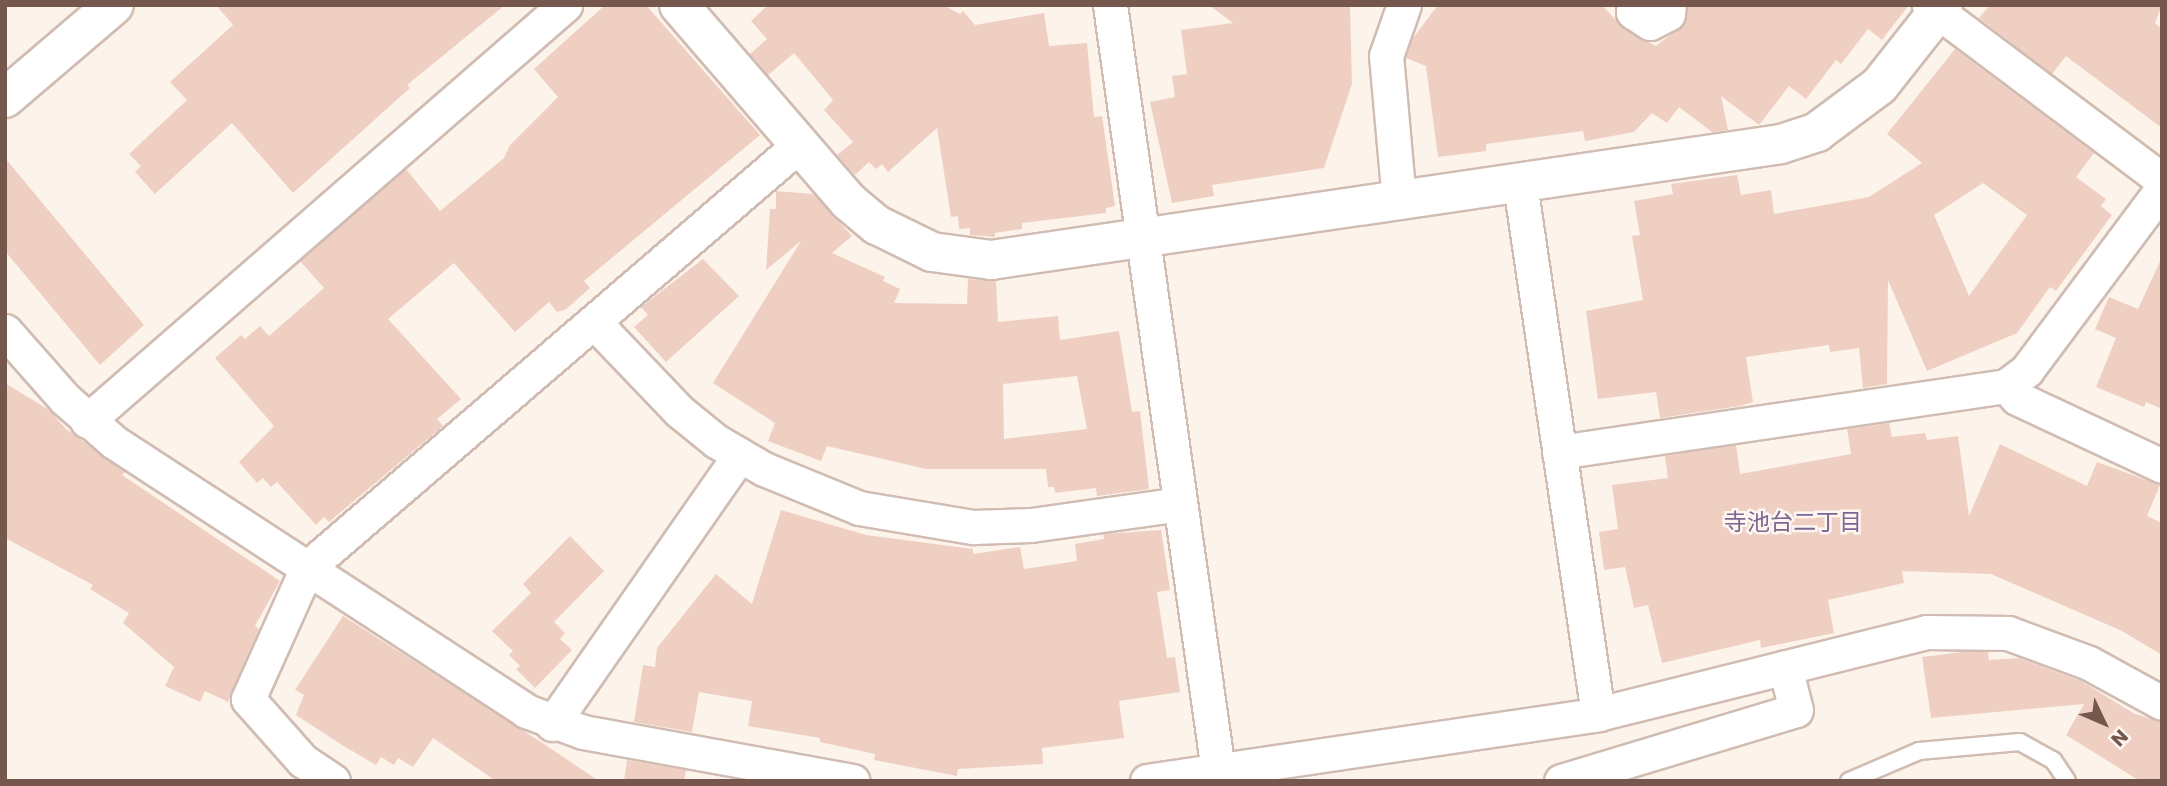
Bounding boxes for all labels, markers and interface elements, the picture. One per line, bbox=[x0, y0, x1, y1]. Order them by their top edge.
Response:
district label: 寺池台二丁目 bbox=[1724, 508, 1862, 536]
north arrow bbox=[2069, 688, 2139, 758]
text: N bbox=[2105, 723, 2134, 752]

